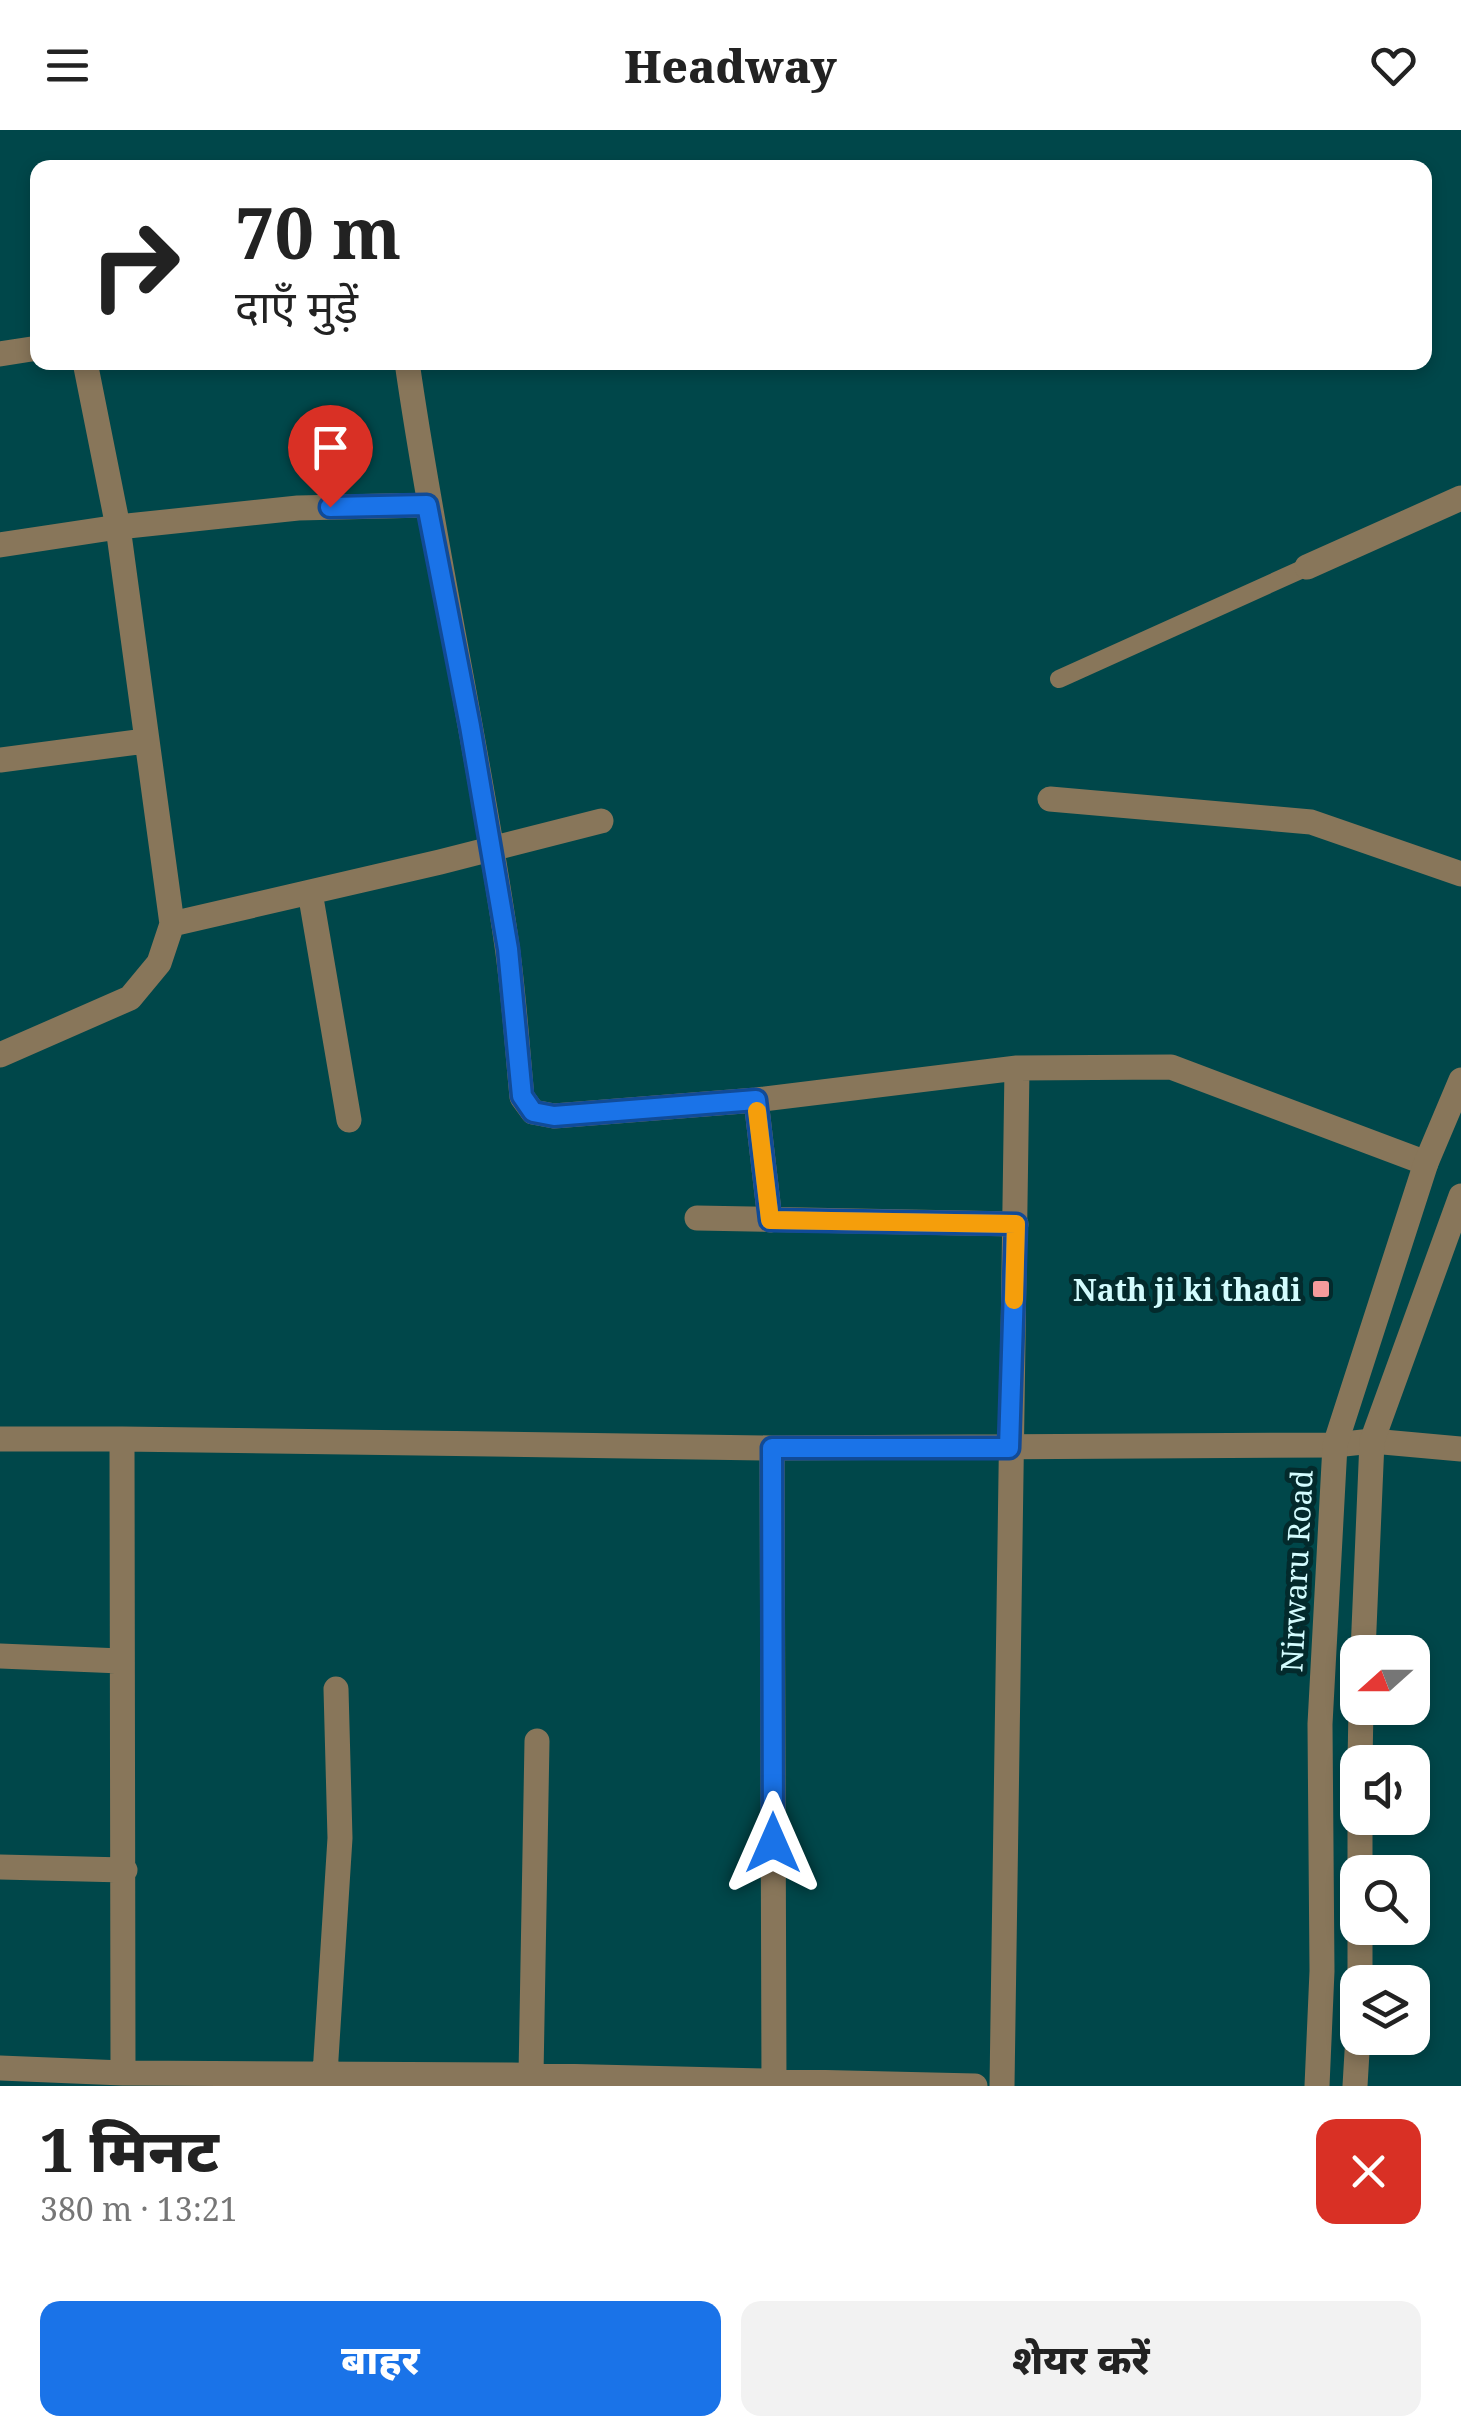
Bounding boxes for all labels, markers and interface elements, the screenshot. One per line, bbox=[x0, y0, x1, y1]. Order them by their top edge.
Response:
text: Headway bbox=[624, 35, 837, 96]
icon: menu bbox=[40, 38, 95, 93]
icon: heart bbox=[1366, 38, 1421, 93]
text: 70 m bbox=[235, 184, 401, 280]
icon: right bbox=[70, 200, 200, 330]
text: दाएँ मुड़ें bbox=[235, 275, 358, 336]
pin bbox=[288, 405, 373, 508]
icon: arrive bbox=[303, 420, 358, 475]
place label: Nath ji ki thadi bbox=[1073, 1269, 1301, 1310]
marker: Nath ji ki thadi bbox=[1310, 1278, 1332, 1300]
street label: Nirwaru Road bbox=[1270, 1469, 1322, 1673]
north arrow bbox=[1340, 1635, 1430, 1725]
map controls bbox=[1340, 1635, 1430, 2055]
button: sound bbox=[1340, 1745, 1430, 1835]
position arrow bbox=[721, 1791, 825, 1895]
button: search bbox=[1340, 1855, 1430, 1945]
button: layers bbox=[1340, 1965, 1430, 2055]
text: 1 मिनट bbox=[40, 2108, 219, 2190]
button: close bbox=[1316, 2119, 1421, 2224]
text: 380 m · 13:21 bbox=[40, 2187, 238, 2230]
button: बाहर bbox=[40, 2301, 721, 2416]
button: शेयर करें bbox=[741, 2301, 1421, 2416]

